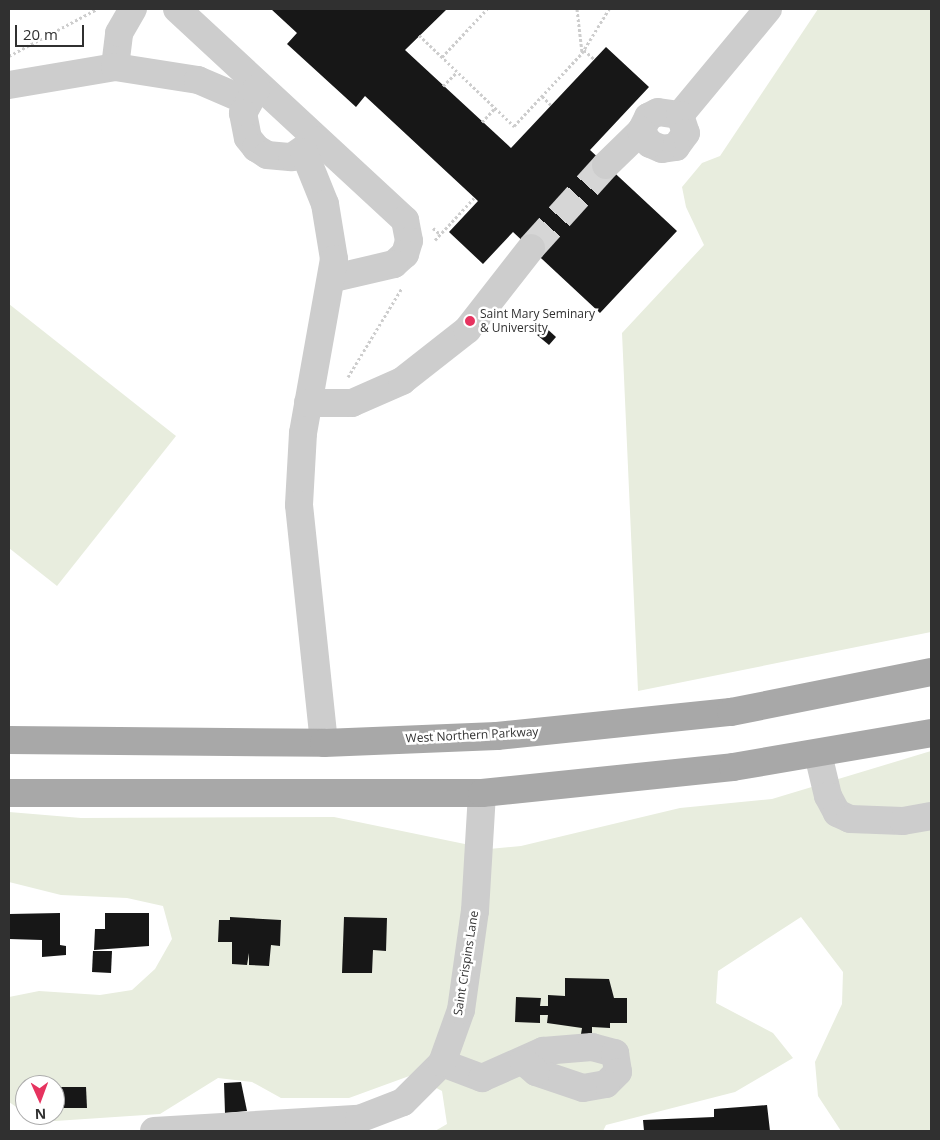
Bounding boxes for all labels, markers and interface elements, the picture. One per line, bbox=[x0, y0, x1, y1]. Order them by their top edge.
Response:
scale bar bbox=[18, 15, 86, 47]
text: 20 m bbox=[23, 24, 58, 44]
place label: Saint Mary Seminary & University bbox=[480, 307, 595, 335]
marker: Saint Mary Seminary & University bbox=[464, 315, 476, 327]
street label: West Northern Parkway bbox=[405, 724, 539, 746]
street label: Saint Crispins Lane bbox=[451, 910, 481, 1016]
north arrow bbox=[15, 1075, 65, 1125]
text: N bbox=[34, 1105, 47, 1124]

